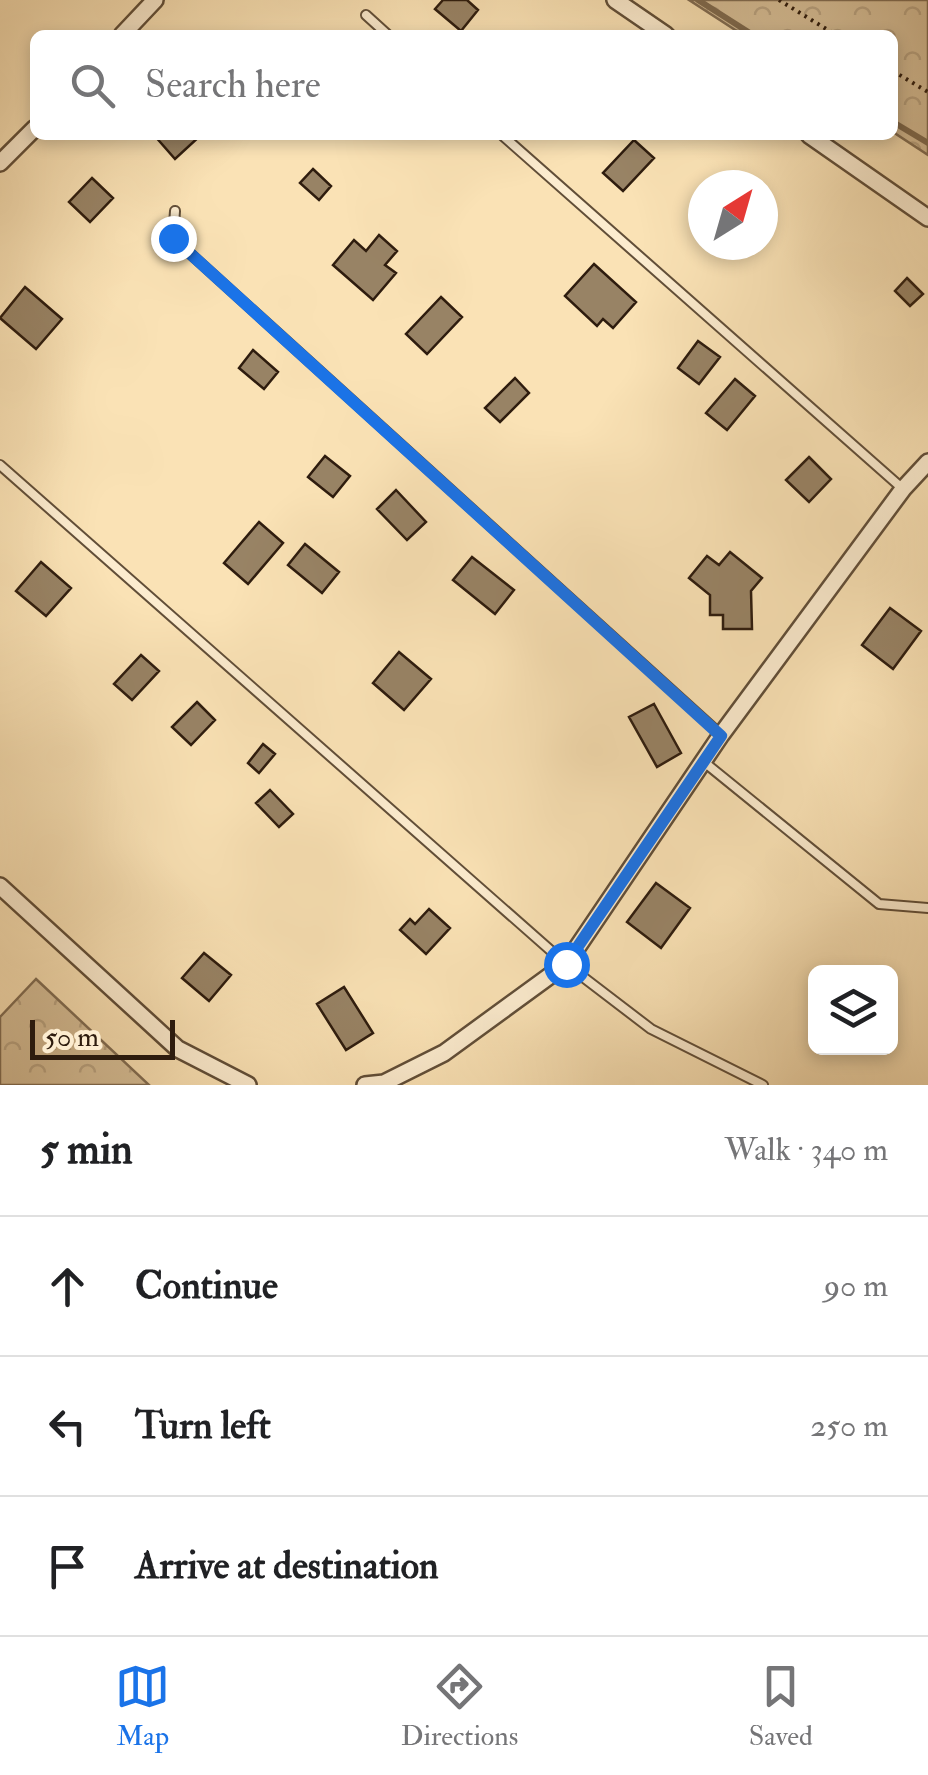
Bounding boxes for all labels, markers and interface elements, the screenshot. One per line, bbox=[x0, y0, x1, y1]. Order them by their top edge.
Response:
search box bbox=[30, 30, 898, 140]
icon: search bbox=[65, 58, 120, 113]
text: Search here bbox=[145, 61, 321, 109]
north arrow bbox=[688, 170, 778, 260]
route end bbox=[151, 216, 197, 262]
route start bbox=[544, 942, 590, 988]
map controls bbox=[808, 965, 898, 1055]
button: layers bbox=[808, 965, 898, 1055]
scale bar bbox=[30, 1015, 175, 1060]
text: 50 m bbox=[45, 1020, 99, 1055]
text: 5 min bbox=[40, 1124, 133, 1176]
text: Walk · 340 m bbox=[724, 1130, 888, 1170]
icon: ahead bbox=[40, 1259, 95, 1314]
text: Continue bbox=[135, 1262, 278, 1310]
text: 90 m bbox=[824, 1266, 888, 1306]
icon: left bbox=[40, 1399, 95, 1454]
text: Turn left bbox=[135, 1402, 271, 1450]
text: 250 m bbox=[810, 1406, 888, 1446]
icon: arrive bbox=[40, 1539, 95, 1594]
text: Arrive at destination bbox=[135, 1542, 439, 1590]
tab: Map bbox=[115, 1659, 170, 1754]
tab: Directions bbox=[401, 1659, 518, 1754]
tab: Saved bbox=[749, 1659, 813, 1754]

